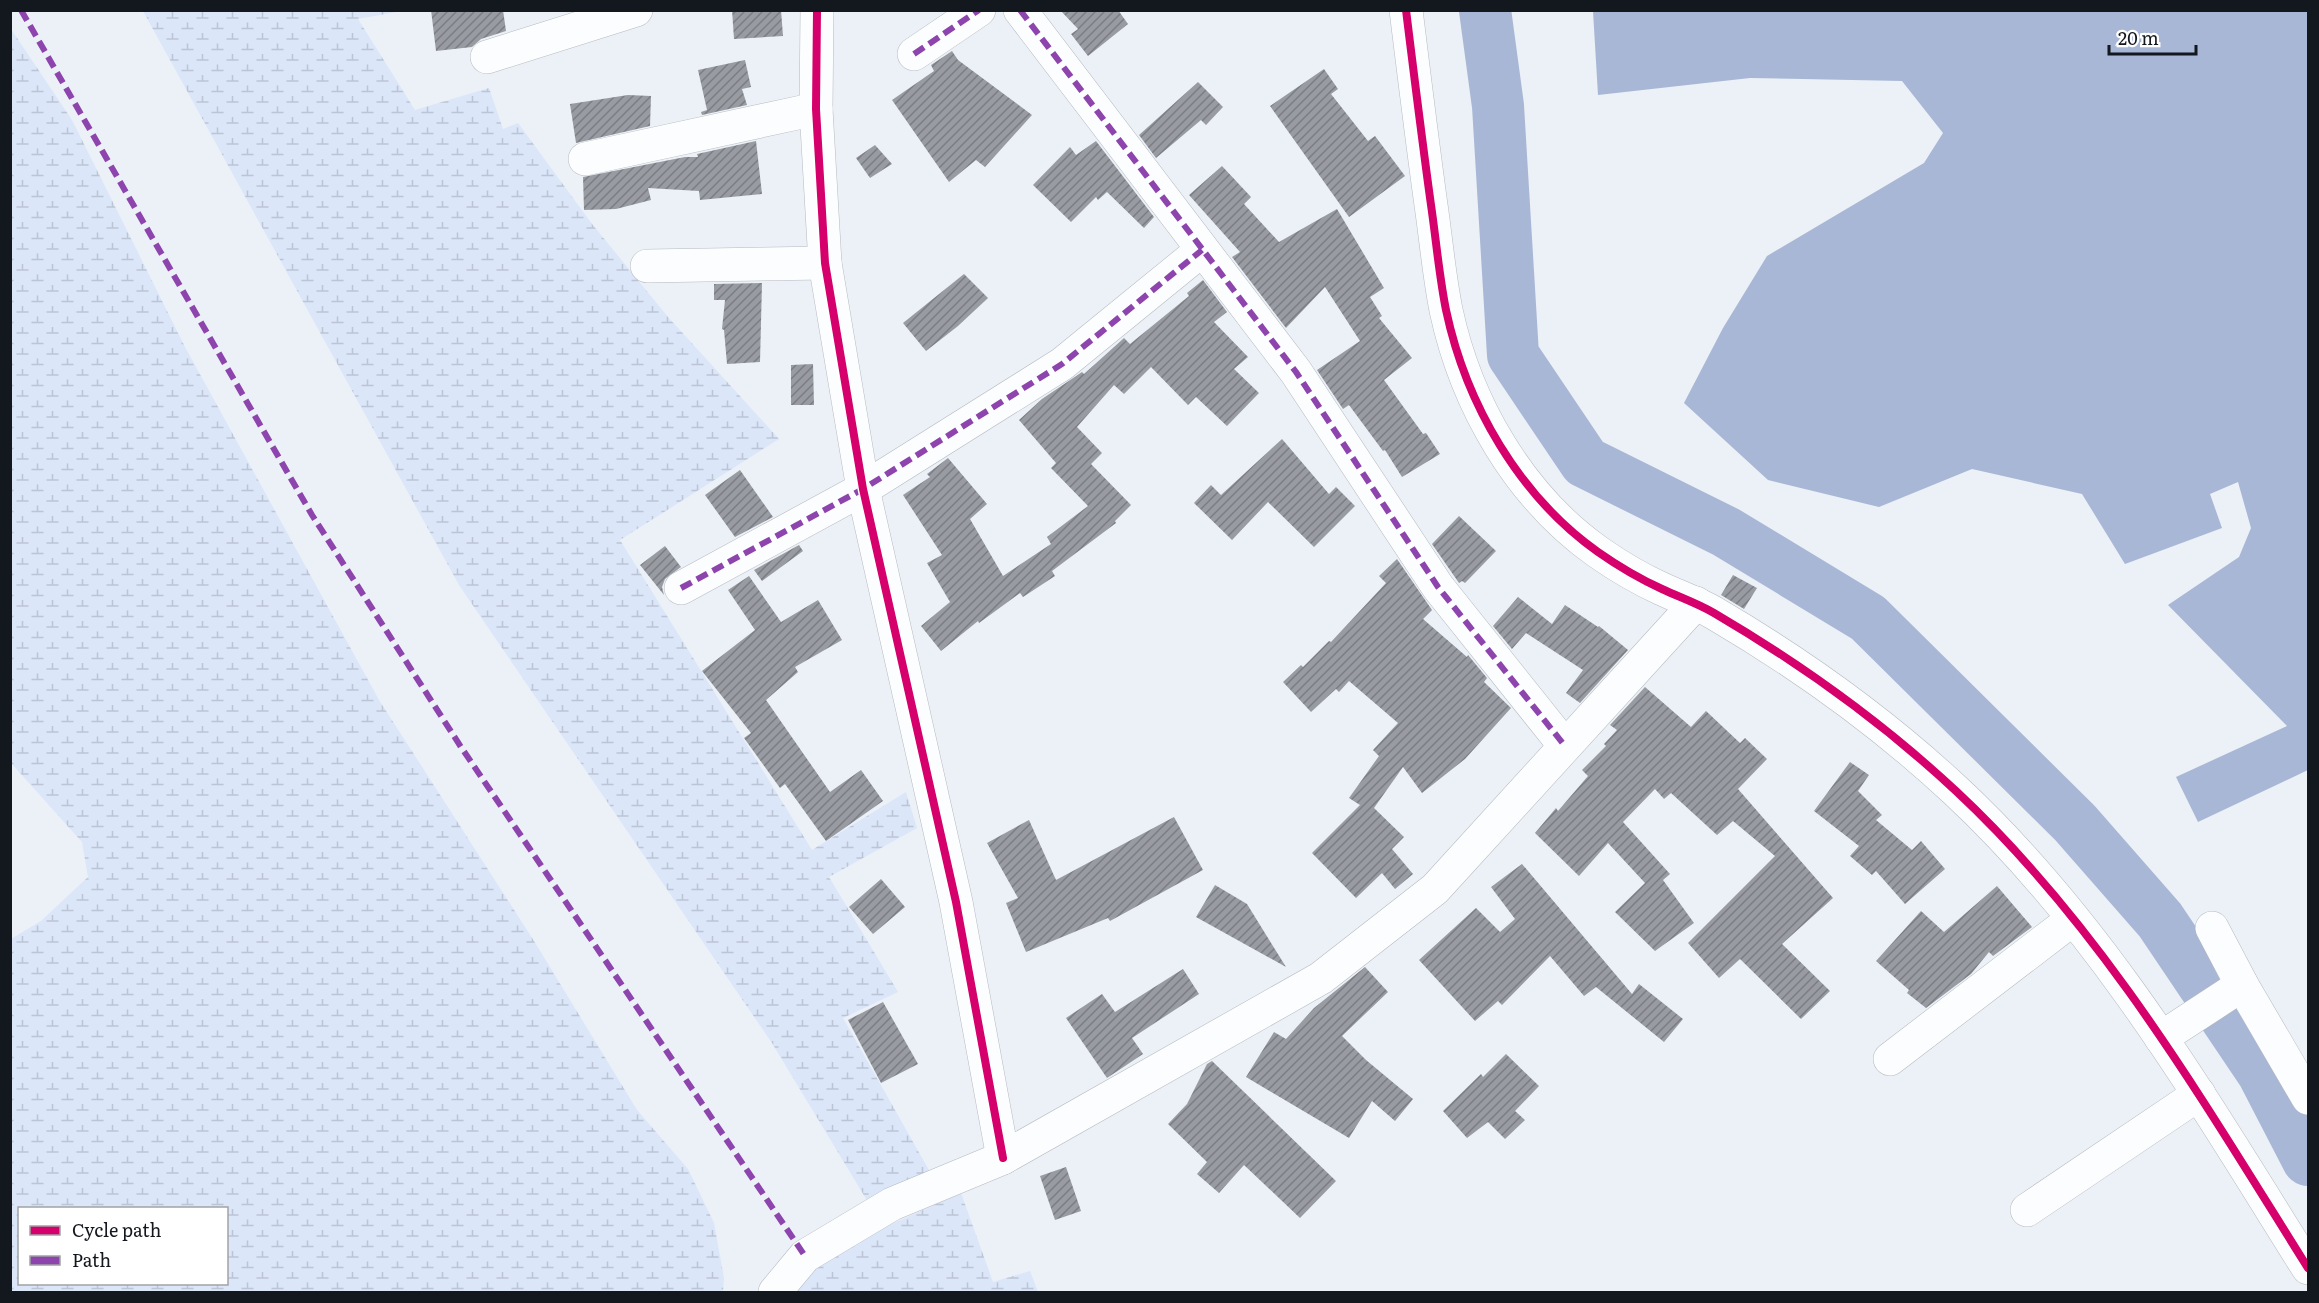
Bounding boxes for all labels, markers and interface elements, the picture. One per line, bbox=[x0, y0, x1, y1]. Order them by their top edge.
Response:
scale bar bbox=[2109, 18, 2196, 56]
text: 20 m bbox=[2118, 24, 2159, 51]
legend bbox=[18, 1207, 228, 1285]
text: Cycle path bbox=[72, 1216, 161, 1243]
text: Path bbox=[72, 1246, 111, 1273]

